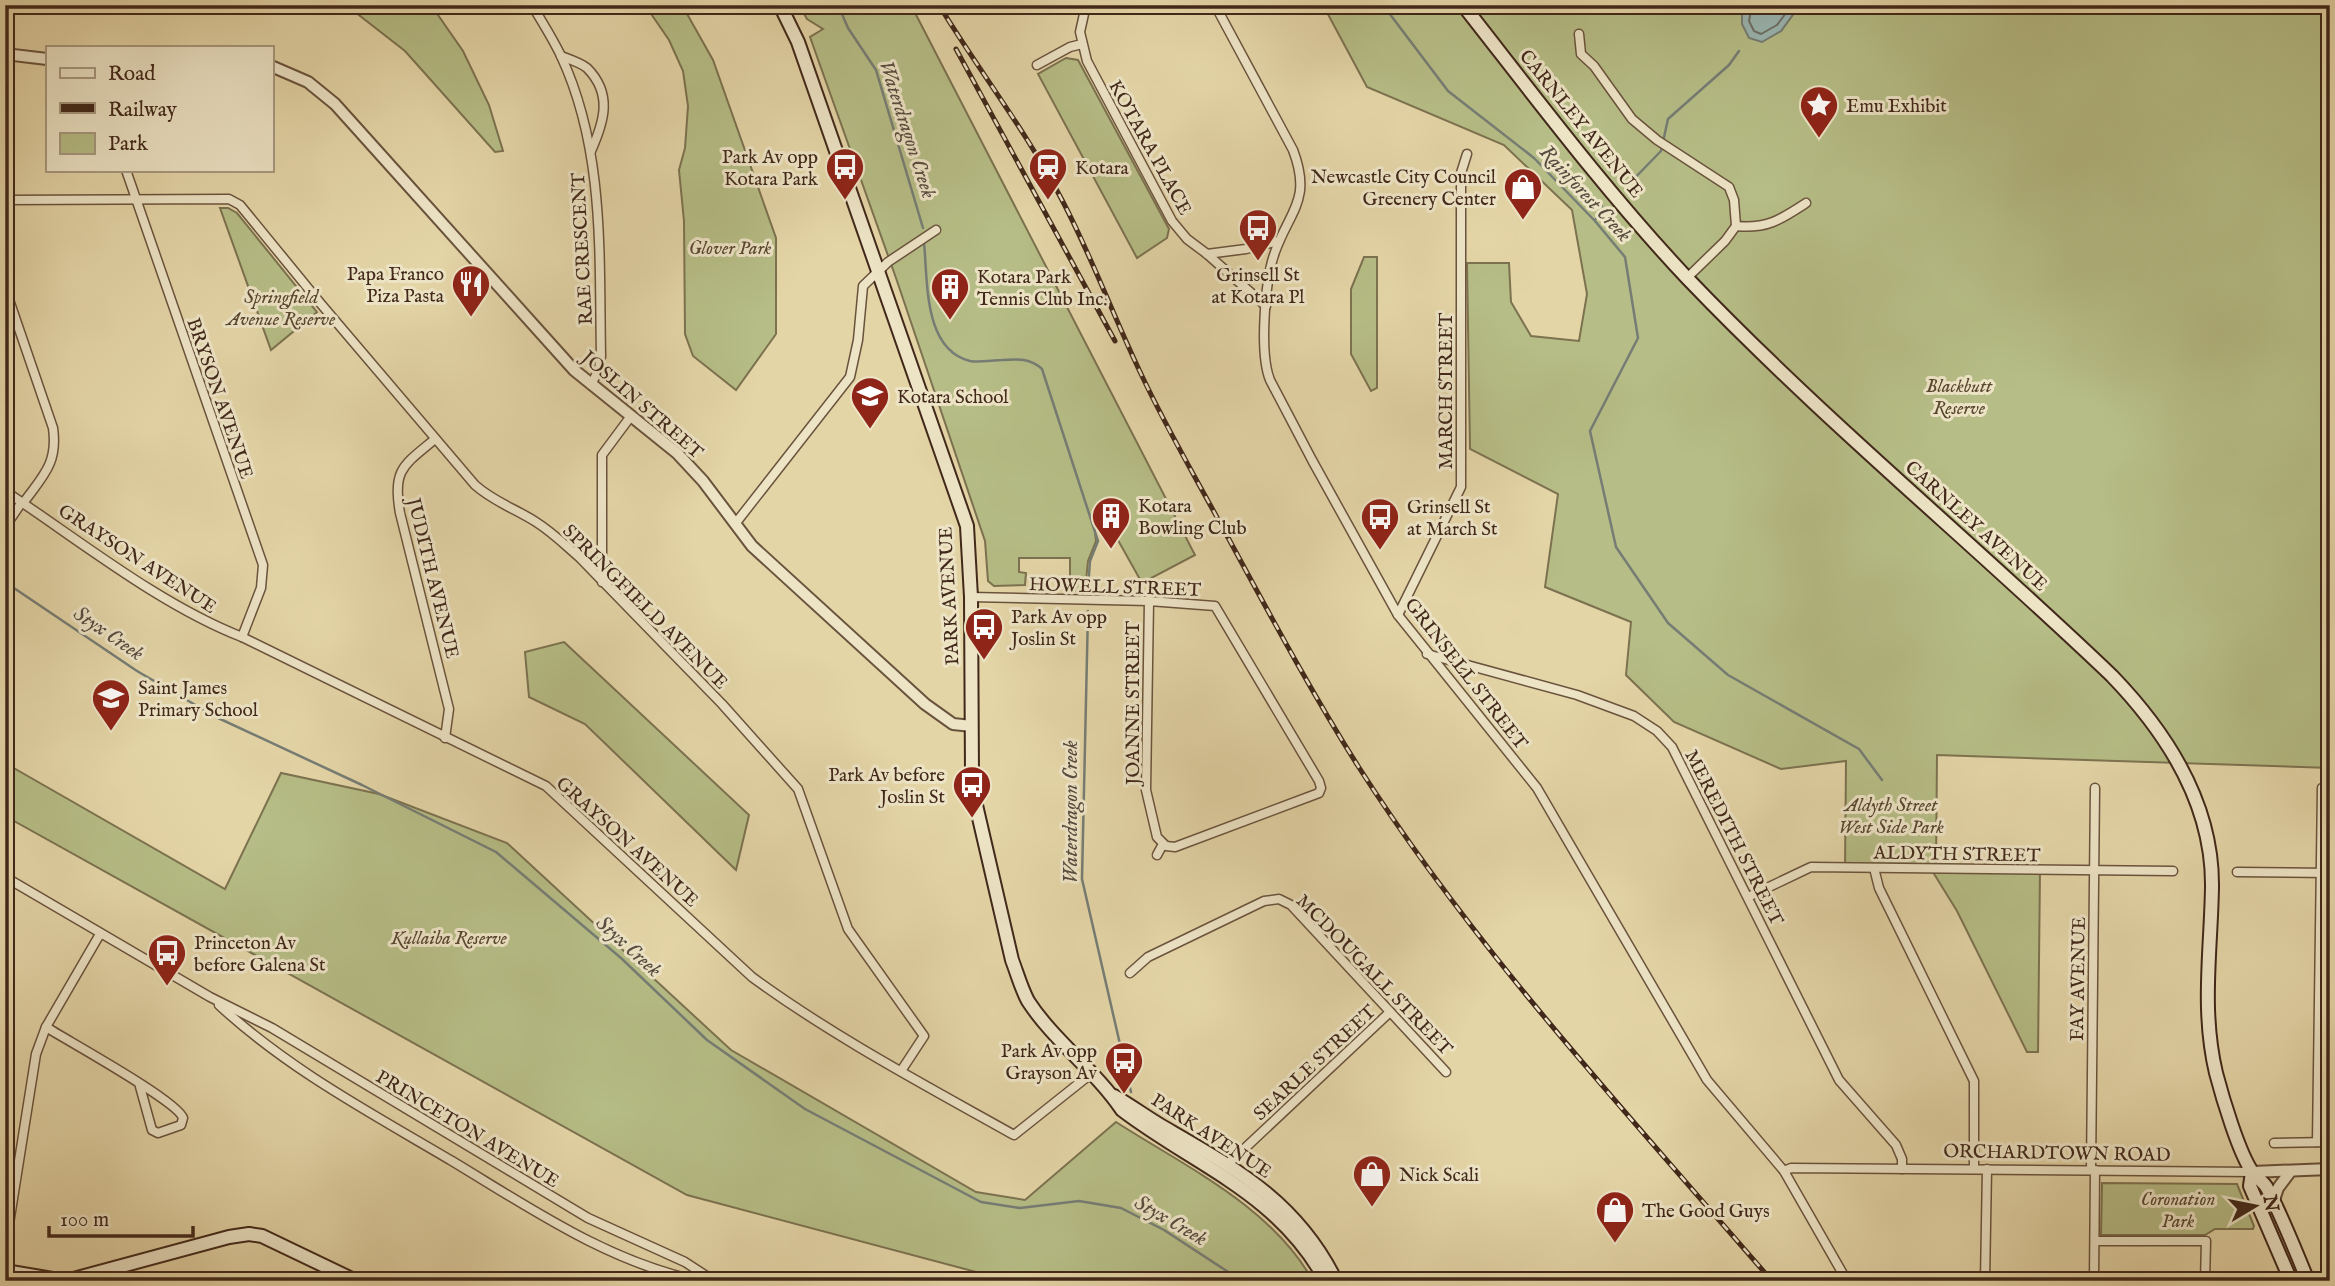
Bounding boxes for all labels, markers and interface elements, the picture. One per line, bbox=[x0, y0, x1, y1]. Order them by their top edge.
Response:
street label: CARNLEY AVENUE bbox=[1513, 45, 1648, 203]
legend bbox=[46, 46, 273, 172]
water label: Waterdragon Creek bbox=[872, 57, 942, 202]
text: Road bbox=[108, 61, 156, 88]
street label: KOTARA PLACE bbox=[1102, 76, 1196, 220]
place icon: Emu Exhibit bbox=[1798, 84, 1840, 139]
place label: Emu Exhibit bbox=[1846, 95, 1947, 119]
text: Railway bbox=[108, 97, 178, 124]
text: Park bbox=[108, 131, 149, 158]
water label: Rainforest Creek bbox=[1533, 140, 1637, 249]
place label: Park Av opp Kotara Park bbox=[722, 146, 819, 192]
bus stop icon: Park Av opp Kotara Park bbox=[824, 146, 866, 201]
station icon: Kotara bbox=[1027, 146, 1069, 201]
place label: Kotara bbox=[1075, 157, 1130, 181]
place label: Newcastle City Council Greenery Center bbox=[1311, 166, 1497, 212]
shop icon: Newcastle City Council Greenery Center bbox=[1502, 166, 1544, 221]
street label: RAE CRESCENT bbox=[567, 172, 599, 326]
bus stop icon: Grinsell St at Kotara Pl bbox=[1237, 207, 1279, 262]
park label: Glover Park bbox=[689, 237, 772, 261]
place label: Papa Franco Piza Pasta bbox=[347, 263, 445, 309]
restaurant icon: Papa Franco Piza Pasta bbox=[450, 263, 492, 318]
place label: Grinsell St at Kotara Pl bbox=[1211, 264, 1305, 310]
building icon: Kotara Park Tennis Club Inc. bbox=[929, 266, 971, 321]
place label: Kotara Park Tennis Club Inc. bbox=[977, 266, 1107, 312]
park label: Springfield Avenue Reserve bbox=[225, 286, 336, 332]
street label: MARCH STREET bbox=[1435, 312, 1459, 469]
street label: BRYSON AVENUE bbox=[180, 315, 258, 482]
street label: JOSLIN STREET bbox=[574, 345, 708, 465]
school or university icon: Kotara School bbox=[849, 375, 891, 430]
park label: Blackbutt Reserve bbox=[1926, 375, 1993, 421]
place label: Kotara School bbox=[897, 386, 1009, 410]
street label: CARNLEY AVENUE bbox=[1899, 456, 2052, 597]
street label: JUDITH AVENUE bbox=[400, 494, 464, 661]
building icon: Kotara Bowling Club bbox=[1090, 495, 1132, 550]
place label: Kotara Bowling Club bbox=[1138, 495, 1247, 541]
bus stop icon: Grinsell St at March St bbox=[1359, 496, 1401, 551]
place label: Grinsell St at March St bbox=[1407, 496, 1498, 542]
street label: GRAYSON AVENUE bbox=[53, 500, 221, 620]
street label: SPRINGFIELD AVENUE bbox=[557, 520, 732, 695]
street label: PARK AVENUE bbox=[934, 526, 966, 666]
street label: HOWELL STREET bbox=[1028, 573, 1202, 603]
street label: GRINSELL STREET bbox=[1399, 594, 1532, 755]
water label: Styx Creek bbox=[68, 601, 149, 668]
bus stop icon: Park Av opp Joslin St bbox=[963, 606, 1005, 661]
place label: Park Av opp Joslin St bbox=[1009, 606, 1107, 652]
street label: JOANNE STREET bbox=[1122, 621, 1146, 787]
school or university icon: Saint James Primary School bbox=[90, 677, 132, 732]
place label: Saint James Primary School bbox=[138, 677, 259, 723]
water label: Waterdragon Creek bbox=[1058, 740, 1085, 884]
street label: MEREDITH STREET bbox=[1678, 746, 1788, 930]
place label: Park Av before Joslin St bbox=[828, 764, 945, 810]
bus stop icon: Park Av before Joslin St bbox=[951, 764, 993, 819]
street label: GRAYSON AVENUE bbox=[550, 772, 703, 913]
park label: Aldyth Street West Side Park bbox=[1838, 794, 1944, 840]
street label: ALDYTH STREET bbox=[1872, 842, 2041, 868]
street label: MCDOUGALL STREET bbox=[1290, 890, 1457, 1061]
water label: Styx Creek bbox=[589, 910, 667, 984]
street label: FAY AVENUE bbox=[2066, 917, 2092, 1041]
park label: Kullaiba Reserve bbox=[390, 927, 508, 951]
bus stop icon: Princeton Av before Galena St bbox=[146, 932, 188, 987]
place label: Princeton Av before Galena St bbox=[194, 932, 326, 978]
street label: SEARLE STREET bbox=[1249, 1000, 1382, 1126]
place label: Park Av opp Grayson Av bbox=[1001, 1040, 1098, 1086]
bus stop icon: Park Av opp Grayson Av bbox=[1103, 1040, 1145, 1095]
street label: PRINCETON AVENUE bbox=[371, 1065, 563, 1194]
street label: PARK AVENUE bbox=[1146, 1089, 1276, 1185]
street label: ORCHARDTOWN ROAD bbox=[1943, 1140, 2171, 1168]
shop icon: Nick Scali bbox=[1351, 1153, 1393, 1208]
place label: Nick Scali bbox=[1399, 1164, 1479, 1188]
north arrow bbox=[2220, 1170, 2290, 1240]
park label: Coronation Park bbox=[2141, 1188, 2215, 1234]
shop icon: The Good Guys bbox=[1594, 1189, 1636, 1244]
water label: Styx Creek bbox=[1129, 1190, 1212, 1253]
text: N bbox=[2256, 1192, 2283, 1214]
scale bar bbox=[49, 1195, 192, 1239]
place label: The Good Guys bbox=[1642, 1200, 1770, 1224]
text: 100 m bbox=[60, 1207, 109, 1234]

